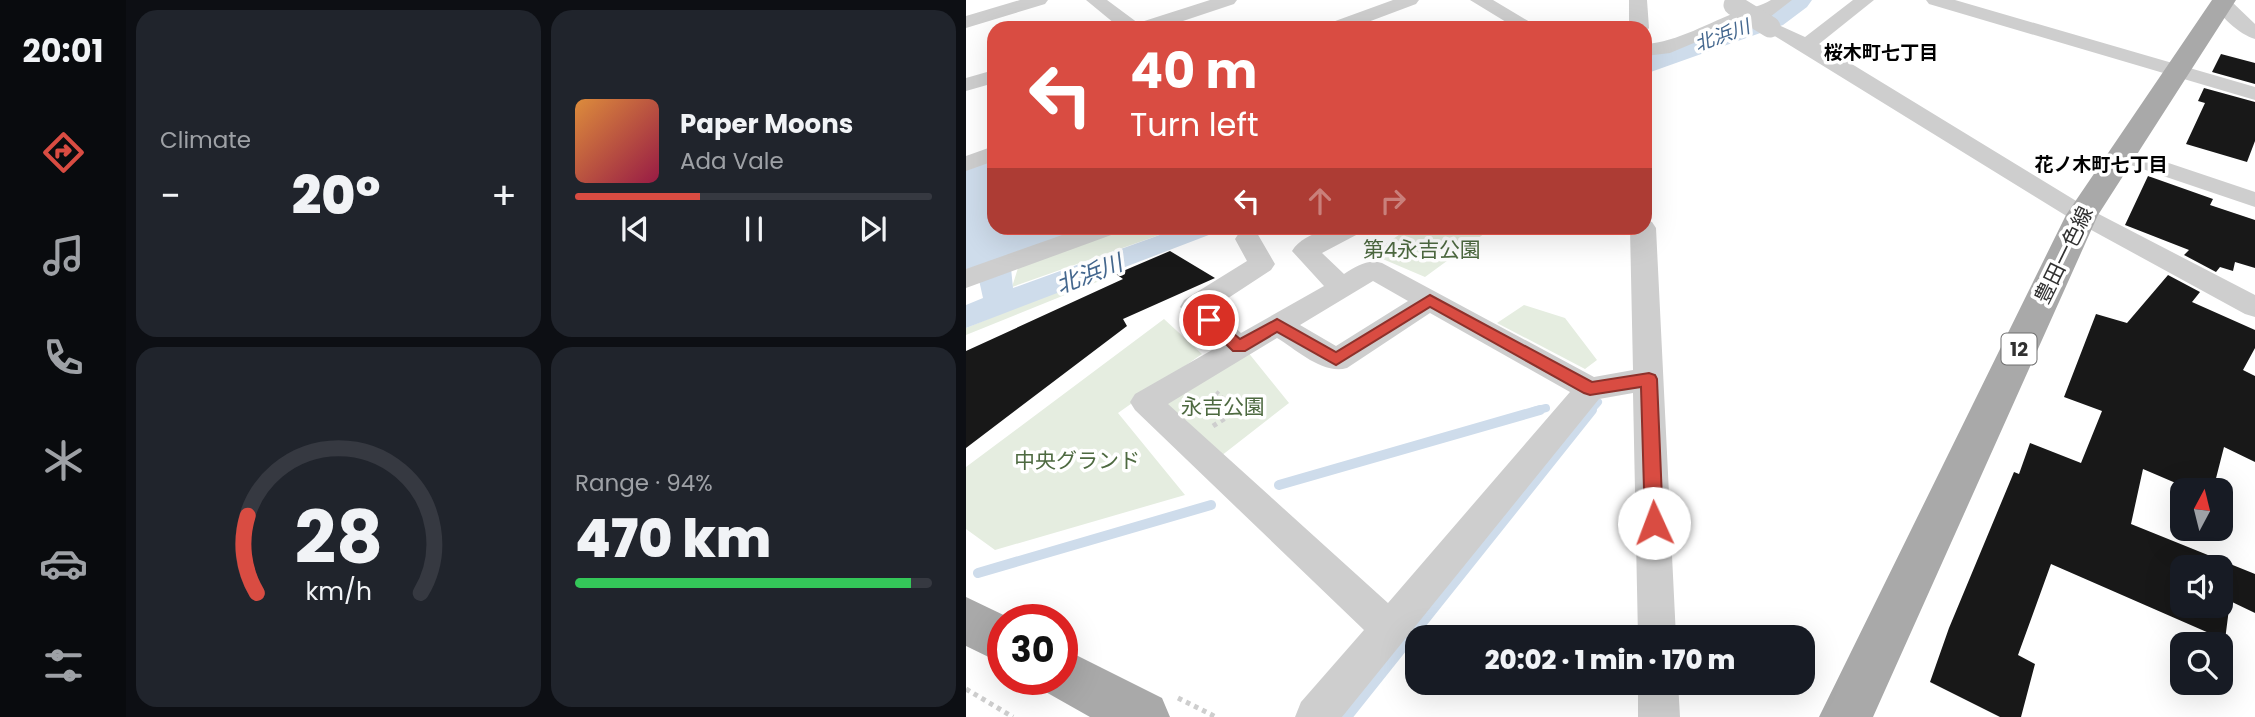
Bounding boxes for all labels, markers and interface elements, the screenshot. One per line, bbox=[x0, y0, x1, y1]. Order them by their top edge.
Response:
water label: 北浜川 bbox=[1691, 12, 1755, 58]
text: 20:01 bbox=[22, 28, 104, 73]
text: 40 m bbox=[1130, 37, 1257, 105]
district label: 桜木町七丁目 bbox=[1824, 39, 1938, 66]
icon: left bbox=[1015, 49, 1106, 140]
text: Turn left bbox=[1130, 102, 1259, 147]
text: Paper Moons bbox=[680, 106, 853, 142]
text: Climate bbox=[160, 124, 251, 156]
icon: directions bbox=[39, 128, 88, 177]
text: Ada Vale bbox=[680, 145, 784, 177]
district label: 花ノ木町七丁目 bbox=[2034, 151, 2168, 178]
text: 20° bbox=[292, 159, 380, 232]
text: − bbox=[160, 169, 181, 222]
text: + bbox=[491, 169, 517, 222]
icon: left bbox=[1228, 182, 1266, 220]
icon: ahead bbox=[1301, 182, 1339, 220]
icon: right bbox=[1374, 182, 1412, 220]
street label: 豊田一色線 bbox=[2028, 201, 2100, 308]
icon: previous bbox=[616, 210, 654, 248]
icon: pause bbox=[735, 210, 773, 248]
icon: next bbox=[854, 210, 892, 248]
icon: music bbox=[39, 231, 88, 280]
park label: 第4永吉公園 bbox=[1363, 235, 1481, 264]
water label: 北浜川 bbox=[1051, 246, 1130, 301]
pin bbox=[1179, 290, 1239, 350]
icon: arrive bbox=[1190, 301, 1228, 339]
icon: phone bbox=[39, 333, 88, 382]
road number: 12 bbox=[2002, 334, 2036, 364]
park label: 永吉公園 bbox=[1181, 392, 1265, 421]
icon: climate bbox=[39, 436, 88, 485]
park label: 中央グランド bbox=[1014, 446, 1140, 475]
text: Range · 94% bbox=[575, 467, 713, 499]
north arrow bbox=[2170, 478, 2233, 541]
map controls bbox=[2170, 478, 2233, 695]
position arrow bbox=[1617, 486, 1691, 560]
text: 28 bbox=[294, 487, 383, 588]
text: 470 km bbox=[575, 502, 771, 575]
icon: car bbox=[39, 539, 88, 588]
button: sound bbox=[2170, 555, 2233, 618]
text: km/h bbox=[305, 574, 372, 609]
speed limit sign: 30 bbox=[987, 604, 1078, 695]
button: search bbox=[2170, 632, 2233, 695]
icon: filters bbox=[39, 641, 88, 690]
text: 20:02 · 1 min · 170 m bbox=[1485, 642, 1735, 678]

